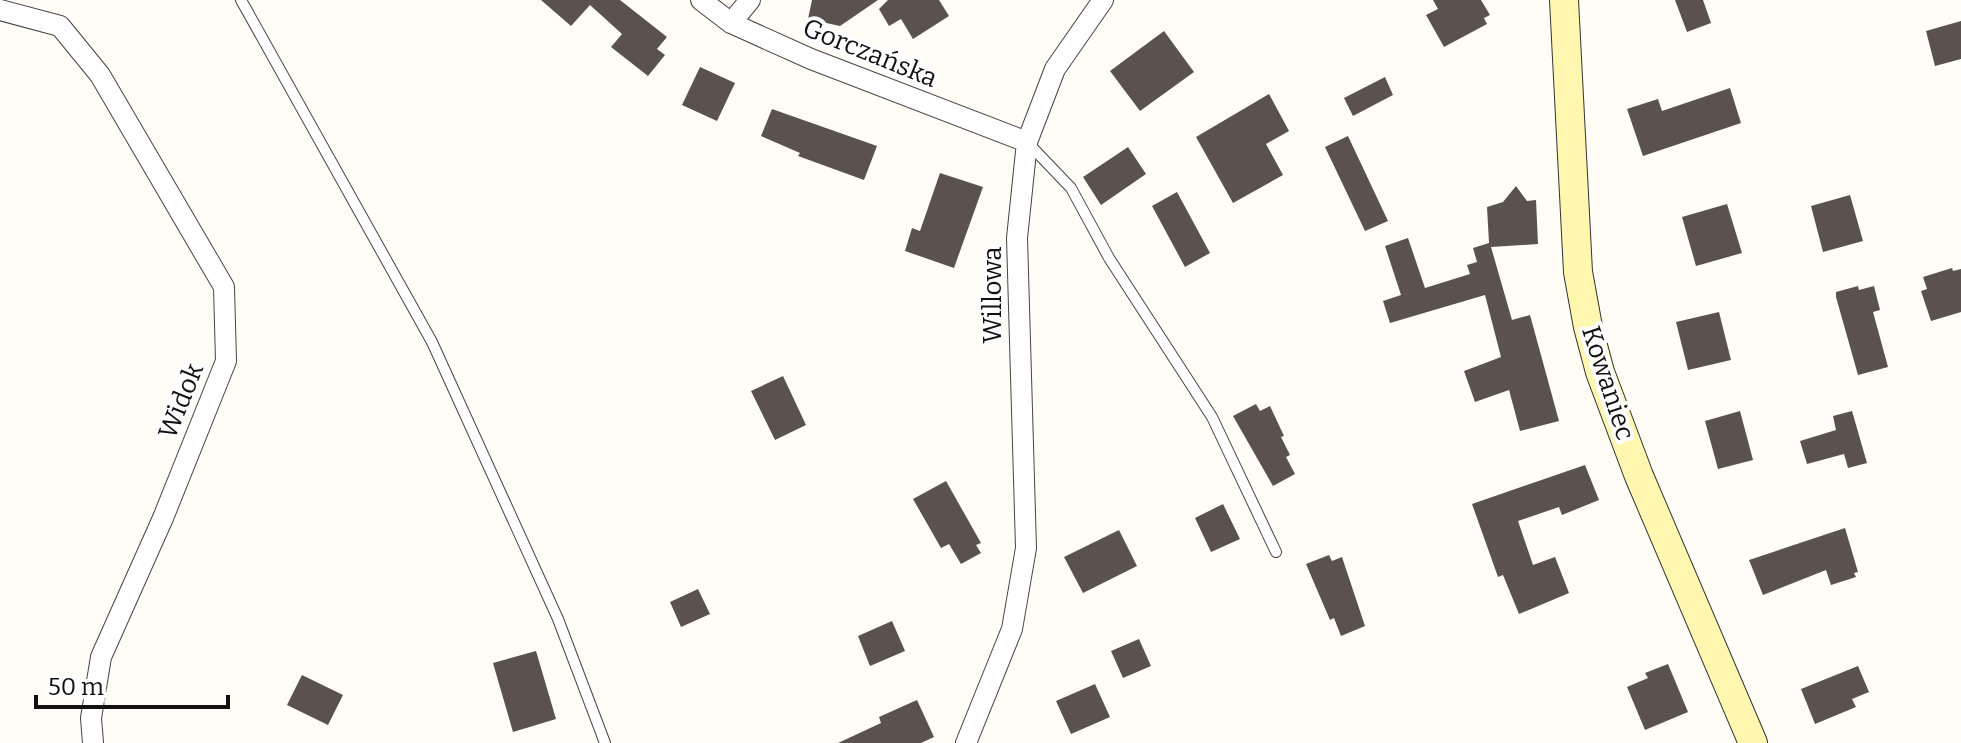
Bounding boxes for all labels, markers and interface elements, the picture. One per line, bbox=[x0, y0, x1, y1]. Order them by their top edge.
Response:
street label: Gorczańska bbox=[798, 12, 942, 94]
street label: Willowa bbox=[977, 246, 1008, 344]
street label: Kowaniec bbox=[1575, 322, 1641, 444]
street label: Widok bbox=[152, 359, 210, 443]
scale bar bbox=[36, 659, 228, 709]
text: 50 m bbox=[48, 673, 104, 701]

